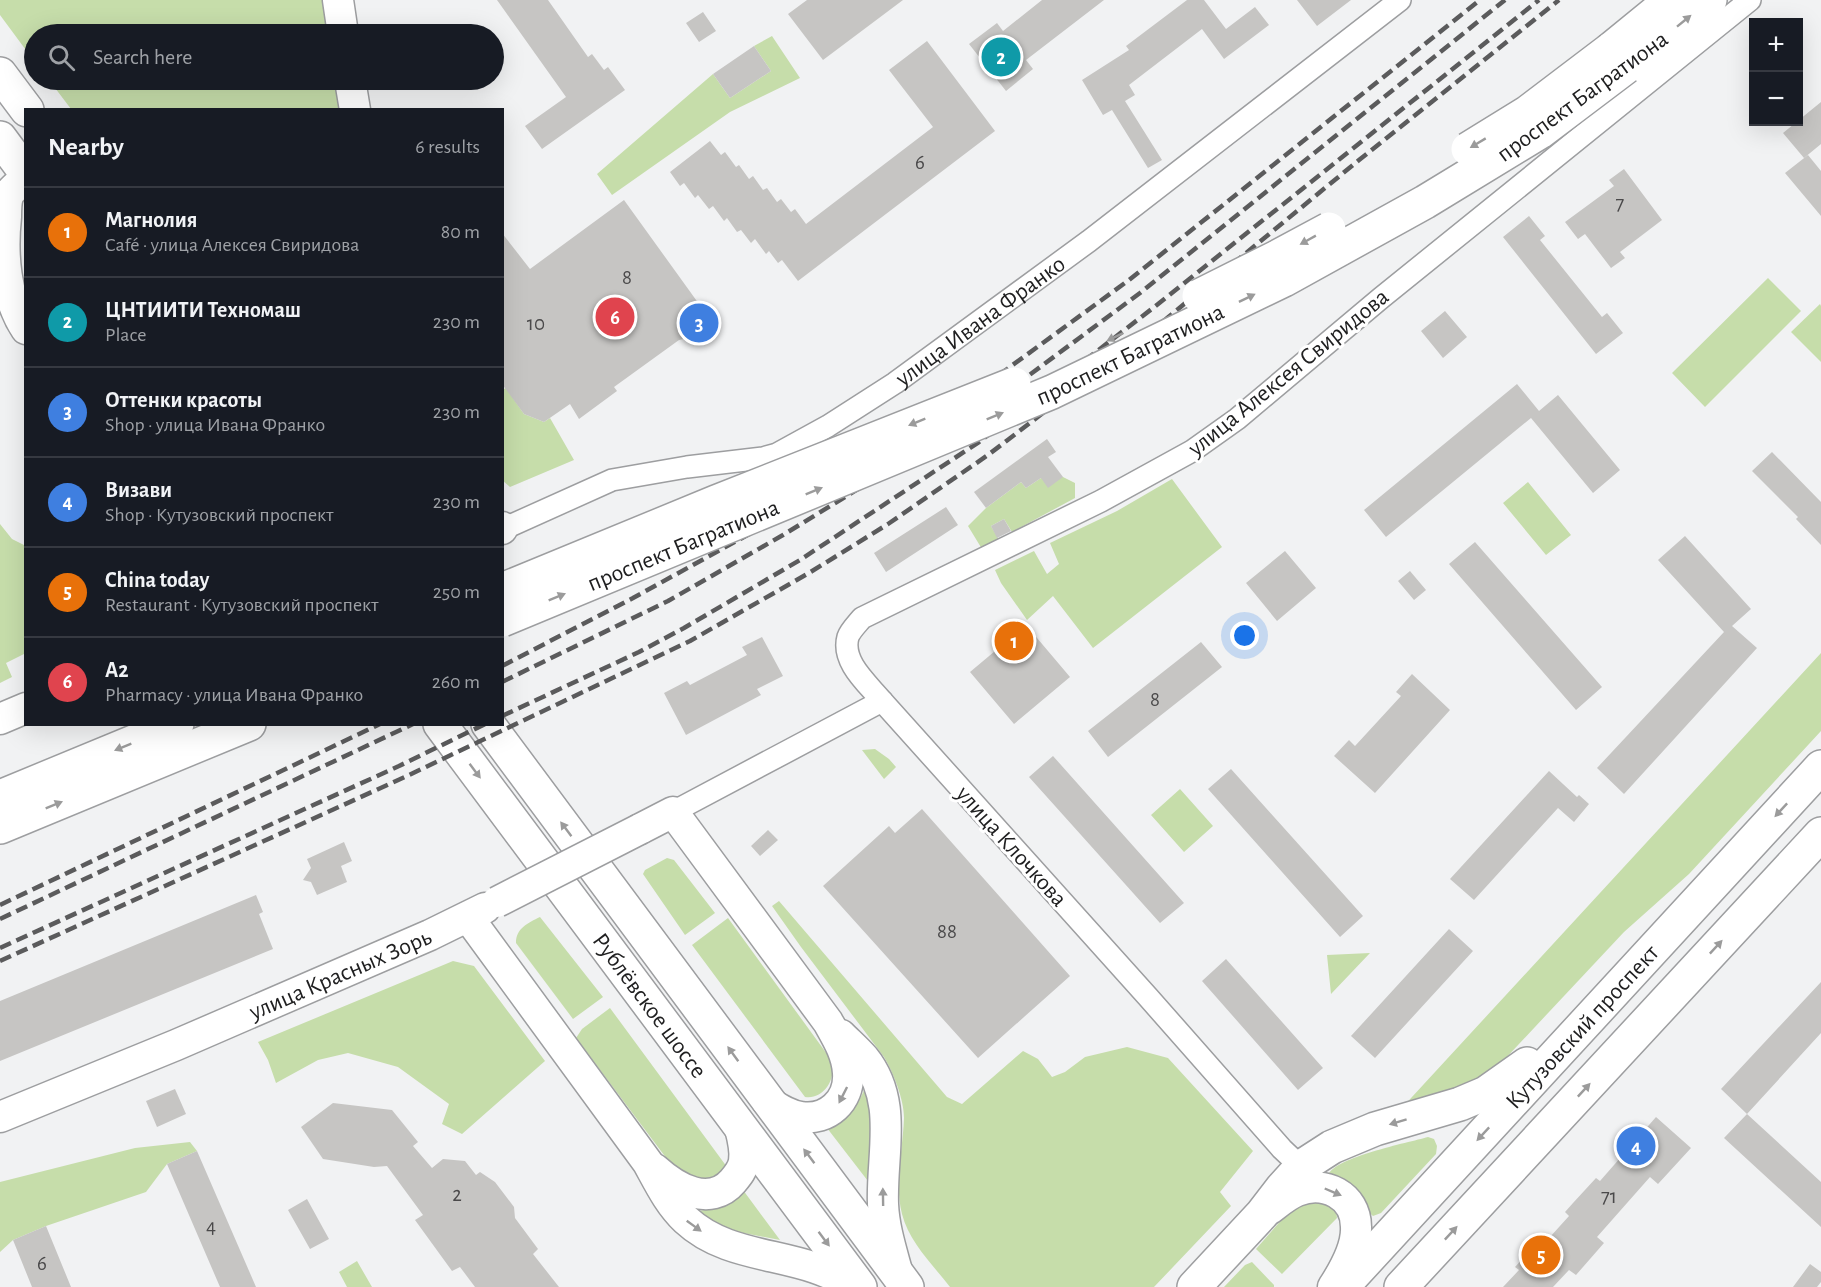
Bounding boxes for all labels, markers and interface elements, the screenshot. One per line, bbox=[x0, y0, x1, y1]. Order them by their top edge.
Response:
one-way arrow bbox=[1676, 14, 1692, 27]
map controls bbox=[1749, 18, 1803, 126]
button: + bbox=[1749, 18, 1803, 72]
search box bbox=[24, 24, 504, 90]
street label: проспект Багратиона bbox=[1493, 27, 1673, 167]
pin: 2 bbox=[982, 34, 1020, 80]
icon: search bbox=[45, 41, 78, 74]
text: Search here bbox=[93, 46, 192, 68]
button: − bbox=[1749, 72, 1803, 126]
text: Nearby bbox=[48, 134, 124, 160]
text: 6 results bbox=[415, 137, 480, 157]
one-way arrow bbox=[1469, 138, 1486, 149]
house number: 6 bbox=[915, 152, 925, 173]
house number: 7 bbox=[1616, 193, 1625, 214]
text: Магнолия bbox=[105, 209, 197, 231]
text: 1 bbox=[64, 222, 71, 242]
text: 80 m bbox=[441, 222, 480, 242]
text: Café · улица Алексея Свиридова bbox=[105, 235, 359, 255]
one-way arrow bbox=[1300, 235, 1317, 245]
street label: улица Ивана Франко bbox=[891, 252, 1070, 392]
house number: 8 bbox=[622, 267, 632, 288]
street label: улица Алексея Свиридова bbox=[1183, 285, 1394, 462]
one-way arrow bbox=[1239, 293, 1256, 302]
pin: 6 bbox=[596, 294, 634, 340]
text: ЦНТИИТИ Техномаш bbox=[105, 299, 301, 321]
pin: 3 bbox=[680, 300, 718, 346]
street label: проспект Багратиона bbox=[1033, 300, 1228, 410]
text: 2 bbox=[63, 312, 72, 332]
text: 230 m bbox=[433, 312, 480, 332]
house number: 10 bbox=[527, 313, 545, 334]
text: Place bbox=[105, 325, 146, 345]
one-way arrow bbox=[1107, 332, 1124, 342]
text: Оттенки красоты bbox=[105, 389, 262, 411]
text: 3 bbox=[63, 402, 72, 422]
text: 230 m bbox=[433, 402, 480, 422]
one-way arrow bbox=[986, 411, 1004, 421]
text: Shop · улица Ивана Франко bbox=[105, 415, 325, 435]
one-way arrow bbox=[908, 418, 926, 427]
text: Визави bbox=[105, 479, 172, 501]
one-way arrow bbox=[806, 486, 824, 496]
text: 4 bbox=[62, 492, 73, 512]
text: 230 m bbox=[433, 492, 480, 512]
street label: проспект Багратиона bbox=[584, 495, 783, 596]
text: Shop · Кутузовский проспект bbox=[105, 505, 333, 525]
text: China today bbox=[105, 569, 209, 591]
text: 5 bbox=[63, 582, 72, 602]
text: 250 m bbox=[433, 582, 480, 602]
one-way arrow bbox=[548, 592, 566, 602]
text: Restaurant · Кутузовский проспект bbox=[105, 595, 378, 615]
pin: 1 bbox=[994, 618, 1034, 664]
your location bbox=[1230, 621, 1259, 650]
text: А2 bbox=[105, 659, 129, 681]
text: 6 bbox=[63, 672, 72, 692]
text: 260 m bbox=[432, 672, 480, 692]
text: Pharmacy · улица Ивана Франко bbox=[105, 685, 363, 705]
house number: 8 bbox=[1150, 689, 1160, 710]
one-way arrow bbox=[113, 742, 131, 752]
one-way arrow bbox=[468, 764, 480, 779]
street label: улица Клочкова bbox=[951, 781, 1071, 912]
one-way arrow bbox=[45, 800, 63, 809]
one-way arrow bbox=[1775, 802, 1789, 816]
one-way arrow bbox=[561, 822, 573, 837]
house number: 88 bbox=[937, 921, 957, 942]
street label: улица Красных Зорь bbox=[245, 925, 435, 1025]
street label: Рублёвское шоссе bbox=[587, 929, 711, 1083]
street label: Кутузовский проспект bbox=[1501, 940, 1664, 1114]
one-way arrow bbox=[1709, 940, 1722, 955]
one-way arrow bbox=[727, 1046, 739, 1061]
one-way arrow bbox=[1576, 1083, 1590, 1097]
one-way arrow bbox=[838, 1087, 848, 1104]
one-way arrow bbox=[1389, 1118, 1407, 1127]
pin: 4 bbox=[1616, 1124, 1656, 1168]
one-way arrow bbox=[1476, 1126, 1490, 1140]
one-way arrow bbox=[804, 1149, 816, 1164]
house number: 2 bbox=[452, 1184, 462, 1205]
house number: 71 bbox=[1601, 1186, 1617, 1207]
one-way arrow bbox=[878, 1187, 888, 1206]
one-way arrow bbox=[1325, 1187, 1343, 1197]
house number: 4 bbox=[206, 1216, 216, 1237]
one-way arrow bbox=[686, 1220, 702, 1232]
one-way arrow bbox=[1444, 1226, 1457, 1241]
one-way arrow bbox=[818, 1230, 830, 1246]
pin: 5 bbox=[1522, 1232, 1560, 1278]
house number: 6 bbox=[37, 1253, 47, 1274]

